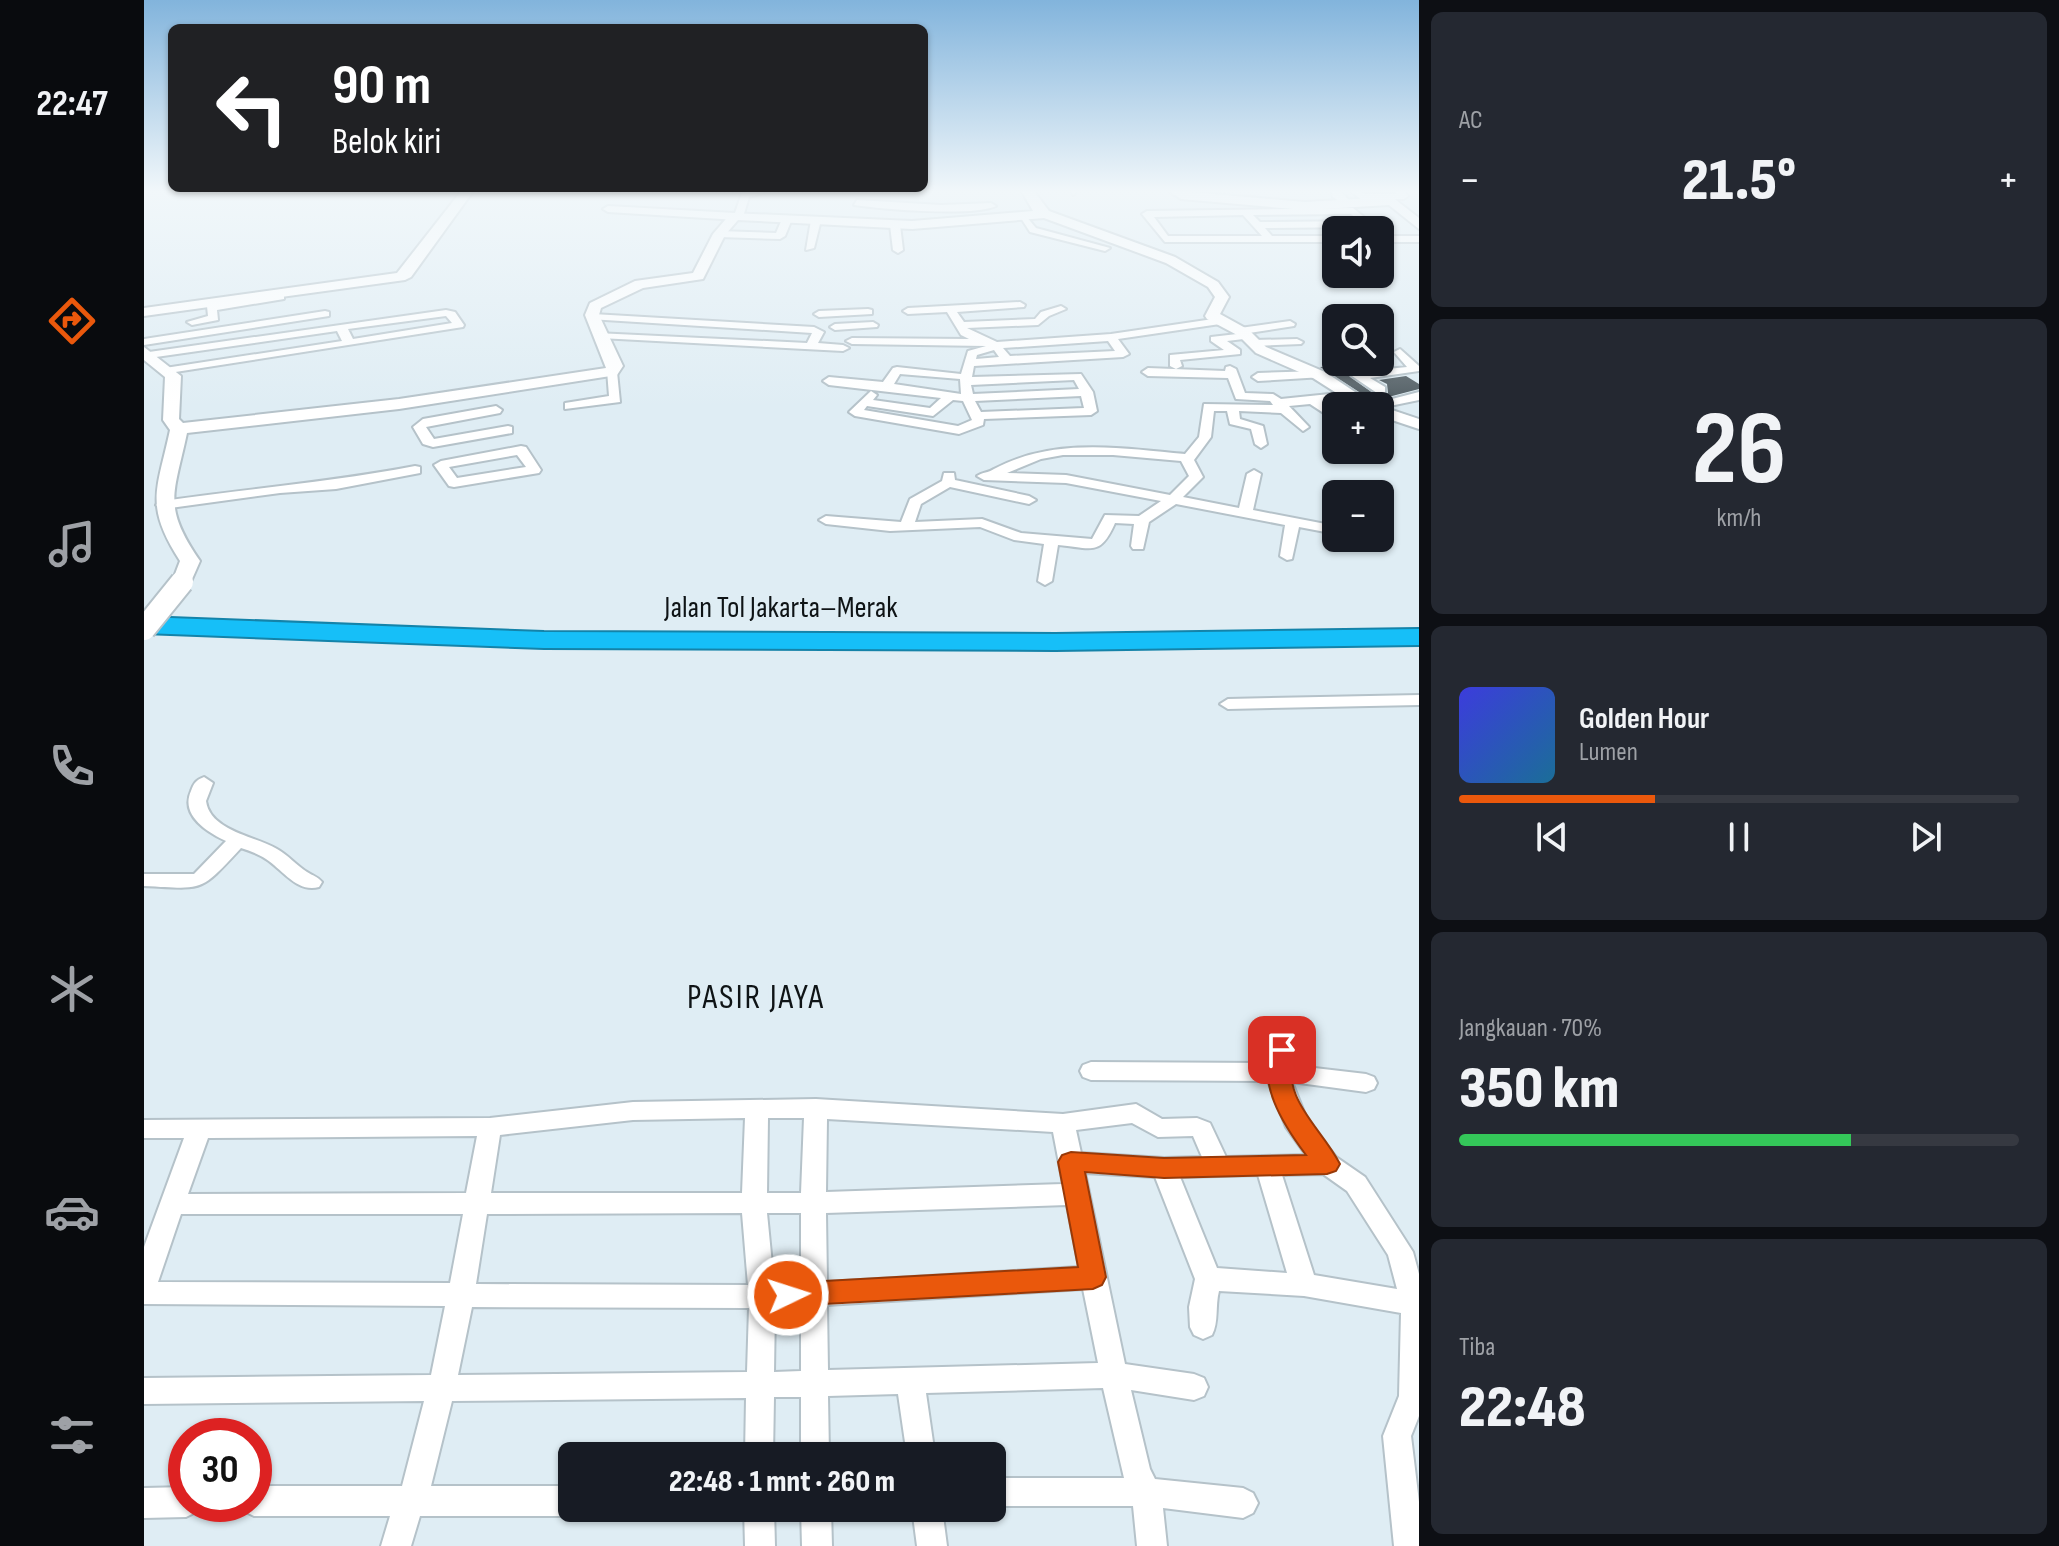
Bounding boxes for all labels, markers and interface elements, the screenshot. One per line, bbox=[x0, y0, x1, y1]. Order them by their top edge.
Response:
text: 90 m bbox=[332, 53, 431, 120]
icon: left bbox=[200, 56, 304, 160]
text: 22:47 bbox=[36, 83, 108, 126]
text: AC bbox=[1459, 105, 1483, 136]
text: Belok kiri bbox=[332, 121, 441, 164]
text: 21.5° bbox=[1682, 145, 1796, 217]
text: − bbox=[1459, 154, 1481, 207]
text: + bbox=[1997, 154, 2019, 207]
map controls bbox=[1322, 216, 1394, 552]
button: sound bbox=[1322, 216, 1394, 288]
icon: directions bbox=[44, 293, 100, 349]
button: search bbox=[1322, 304, 1394, 376]
text: 26 bbox=[1692, 388, 1786, 513]
button: + bbox=[1322, 392, 1394, 464]
button: − bbox=[1322, 480, 1394, 552]
text: km/h bbox=[1717, 503, 1761, 534]
icon: music bbox=[44, 516, 100, 572]
street label: Jalan Tol Jakarta–Merak bbox=[663, 590, 898, 626]
text: Golden Hour bbox=[1579, 701, 1709, 737]
text: Lumen bbox=[1579, 737, 1638, 768]
icon: phone bbox=[44, 738, 100, 794]
icon: previous bbox=[1530, 815, 1574, 859]
icon: pause bbox=[1717, 815, 1761, 859]
icon: next bbox=[1904, 815, 1948, 859]
icon: climate bbox=[44, 961, 100, 1017]
district label: PASIR JAYA bbox=[687, 977, 825, 1018]
text: Jangkauan · 70% bbox=[1459, 1013, 1602, 1044]
pin bbox=[1248, 1016, 1316, 1084]
icon: arrive bbox=[1260, 1028, 1304, 1072]
text: 350 km bbox=[1459, 1053, 1619, 1125]
icon: car bbox=[44, 1184, 100, 1240]
position arrow bbox=[746, 1253, 830, 1337]
text: Tiba bbox=[1459, 1332, 1495, 1363]
text: 22:48 bbox=[1459, 1372, 1586, 1444]
icon: filters bbox=[44, 1407, 100, 1463]
speed limit sign: 30 bbox=[168, 1418, 272, 1522]
text: 22:48 · 1 mnt · 260 m bbox=[669, 1464, 895, 1500]

